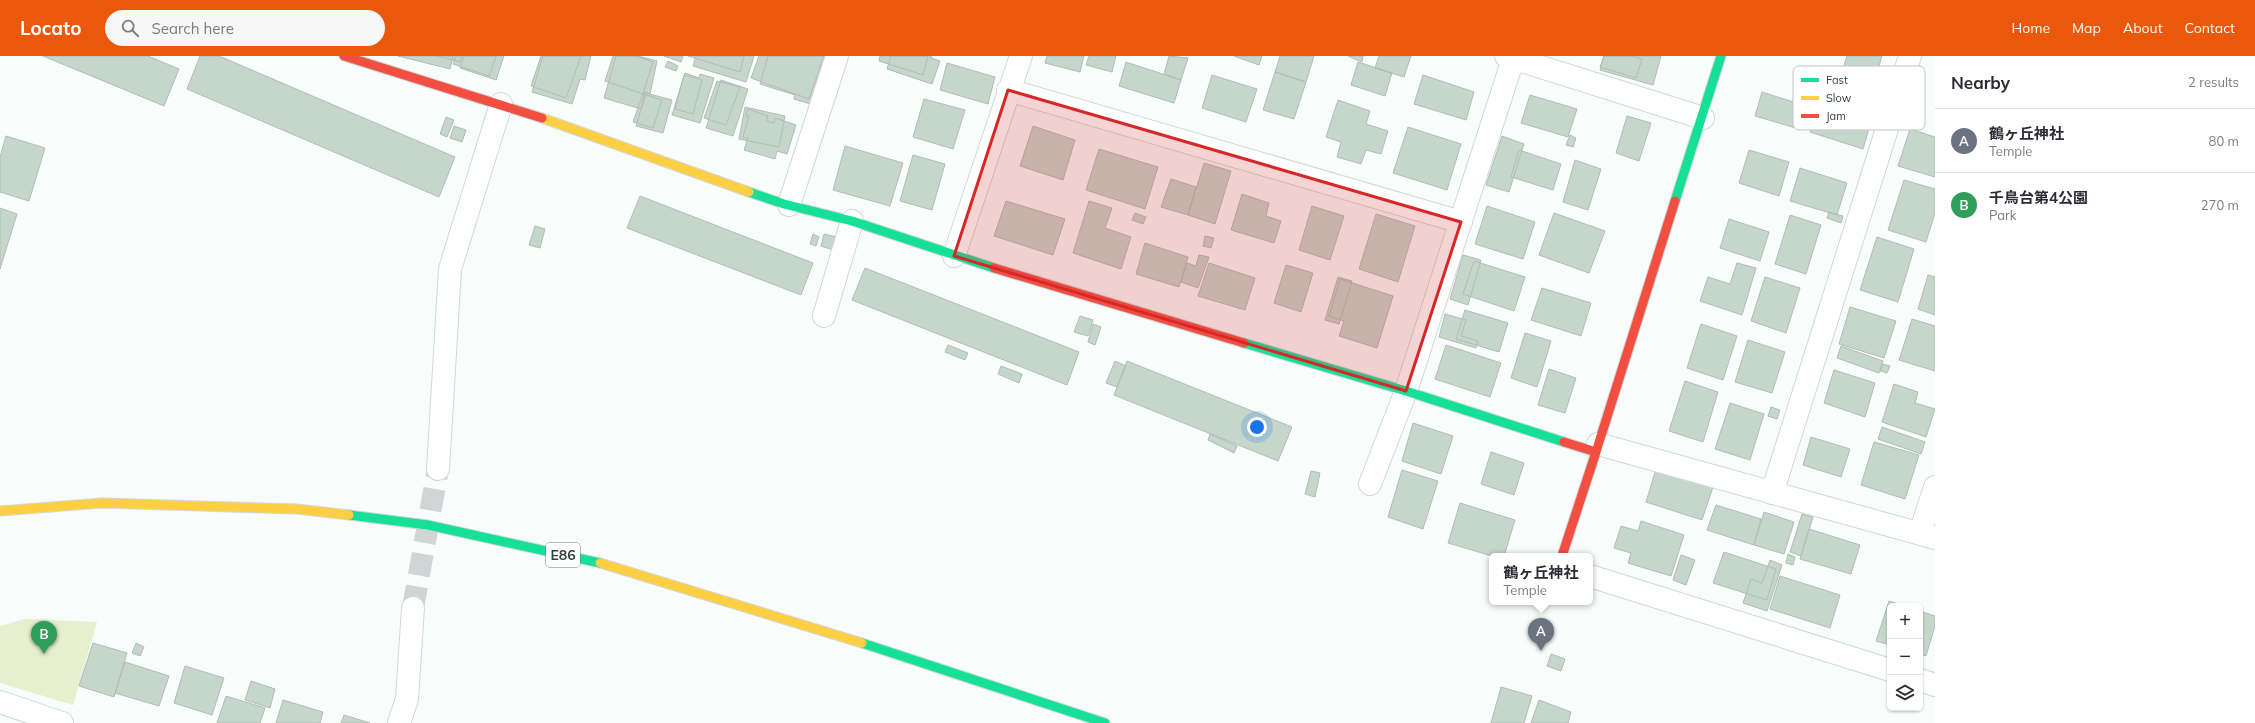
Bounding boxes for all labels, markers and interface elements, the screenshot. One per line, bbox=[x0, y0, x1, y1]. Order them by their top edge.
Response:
search box bbox=[105, 10, 385, 46]
text: Locato bbox=[20, 16, 81, 40]
icon: search bbox=[119, 17, 141, 39]
text: Search here bbox=[151, 19, 234, 38]
text: Home bbox=[2011, 19, 2050, 37]
text: Map bbox=[2072, 19, 2101, 37]
text: About bbox=[2123, 19, 2163, 37]
text: Contact bbox=[2185, 19, 2235, 37]
legend bbox=[1793, 66, 1925, 130]
text: Nearby bbox=[1951, 72, 2010, 93]
text: Fast bbox=[1826, 73, 1848, 87]
text: 2 results bbox=[2188, 74, 2239, 90]
text: Slow bbox=[1826, 91, 1852, 105]
text: Jam bbox=[1826, 109, 1846, 123]
text: 鶴ヶ丘神社 bbox=[1989, 124, 2064, 143]
text: A bbox=[1959, 133, 1969, 149]
text: 80 m bbox=[2209, 133, 2239, 149]
text: Temple bbox=[1989, 143, 2032, 159]
text: 千鳥台第4公園 bbox=[1989, 188, 2088, 207]
text: B bbox=[1960, 197, 1968, 213]
text: 270 m bbox=[2201, 197, 2239, 213]
text: Park bbox=[1989, 207, 2016, 223]
your location bbox=[1247, 417, 1267, 437]
road number: E86 bbox=[546, 543, 580, 567]
popup bbox=[1489, 553, 1593, 605]
text: 鶴ヶ丘神社 bbox=[1503, 563, 1579, 582]
text: Temple bbox=[1503, 582, 1547, 598]
map controls bbox=[1887, 603, 1923, 711]
button: + bbox=[1887, 603, 1923, 639]
pin: A bbox=[1528, 618, 1554, 651]
pin: B bbox=[31, 621, 57, 654]
button: − bbox=[1887, 639, 1923, 675]
button: layers bbox=[1887, 675, 1923, 711]

